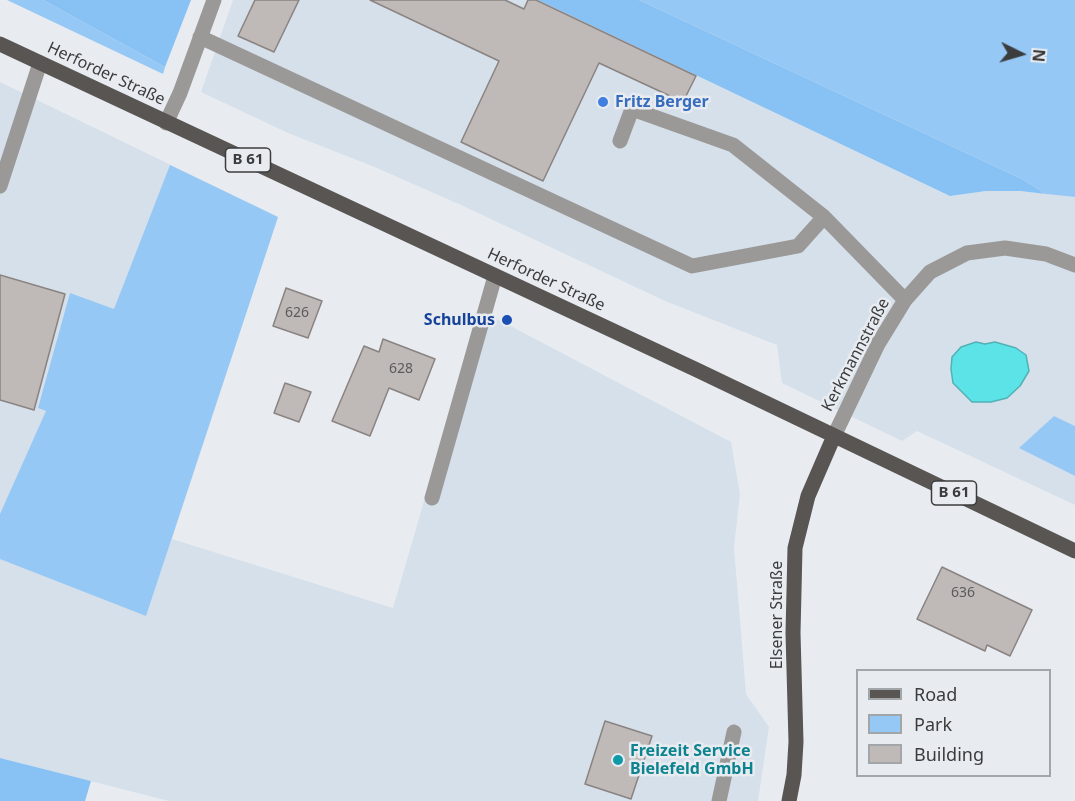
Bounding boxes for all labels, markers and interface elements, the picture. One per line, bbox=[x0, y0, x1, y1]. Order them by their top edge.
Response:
north arrow bbox=[991, 24, 1051, 84]
street label: Herforder Straße bbox=[44, 38, 168, 110]
text: N bbox=[1027, 48, 1050, 63]
place label: Fritz Berger bbox=[615, 92, 709, 112]
marker: Fritz Berger bbox=[596, 95, 610, 109]
road number: B 61 bbox=[226, 148, 270, 172]
street label: Herforder Straße bbox=[484, 244, 608, 316]
street label: Kerkmannstraße bbox=[818, 295, 894, 415]
house number: 626 bbox=[285, 305, 309, 321]
place label: Schulbus bbox=[424, 310, 495, 330]
marker: Schulbus bbox=[500, 313, 514, 327]
house number: 628 bbox=[389, 361, 413, 377]
road number: B 61 bbox=[932, 481, 976, 505]
street label: Elsener Straße bbox=[767, 561, 787, 669]
house number: 636 bbox=[951, 585, 975, 601]
legend bbox=[856, 669, 1051, 777]
text: Road bbox=[914, 682, 957, 706]
text: Park bbox=[914, 712, 952, 736]
place label: Freizeit Service Bielefeld GmbH bbox=[630, 741, 754, 779]
text: Building bbox=[914, 742, 984, 766]
marker: Freizeit Service Bielefeld GmbH bbox=[611, 753, 625, 767]

